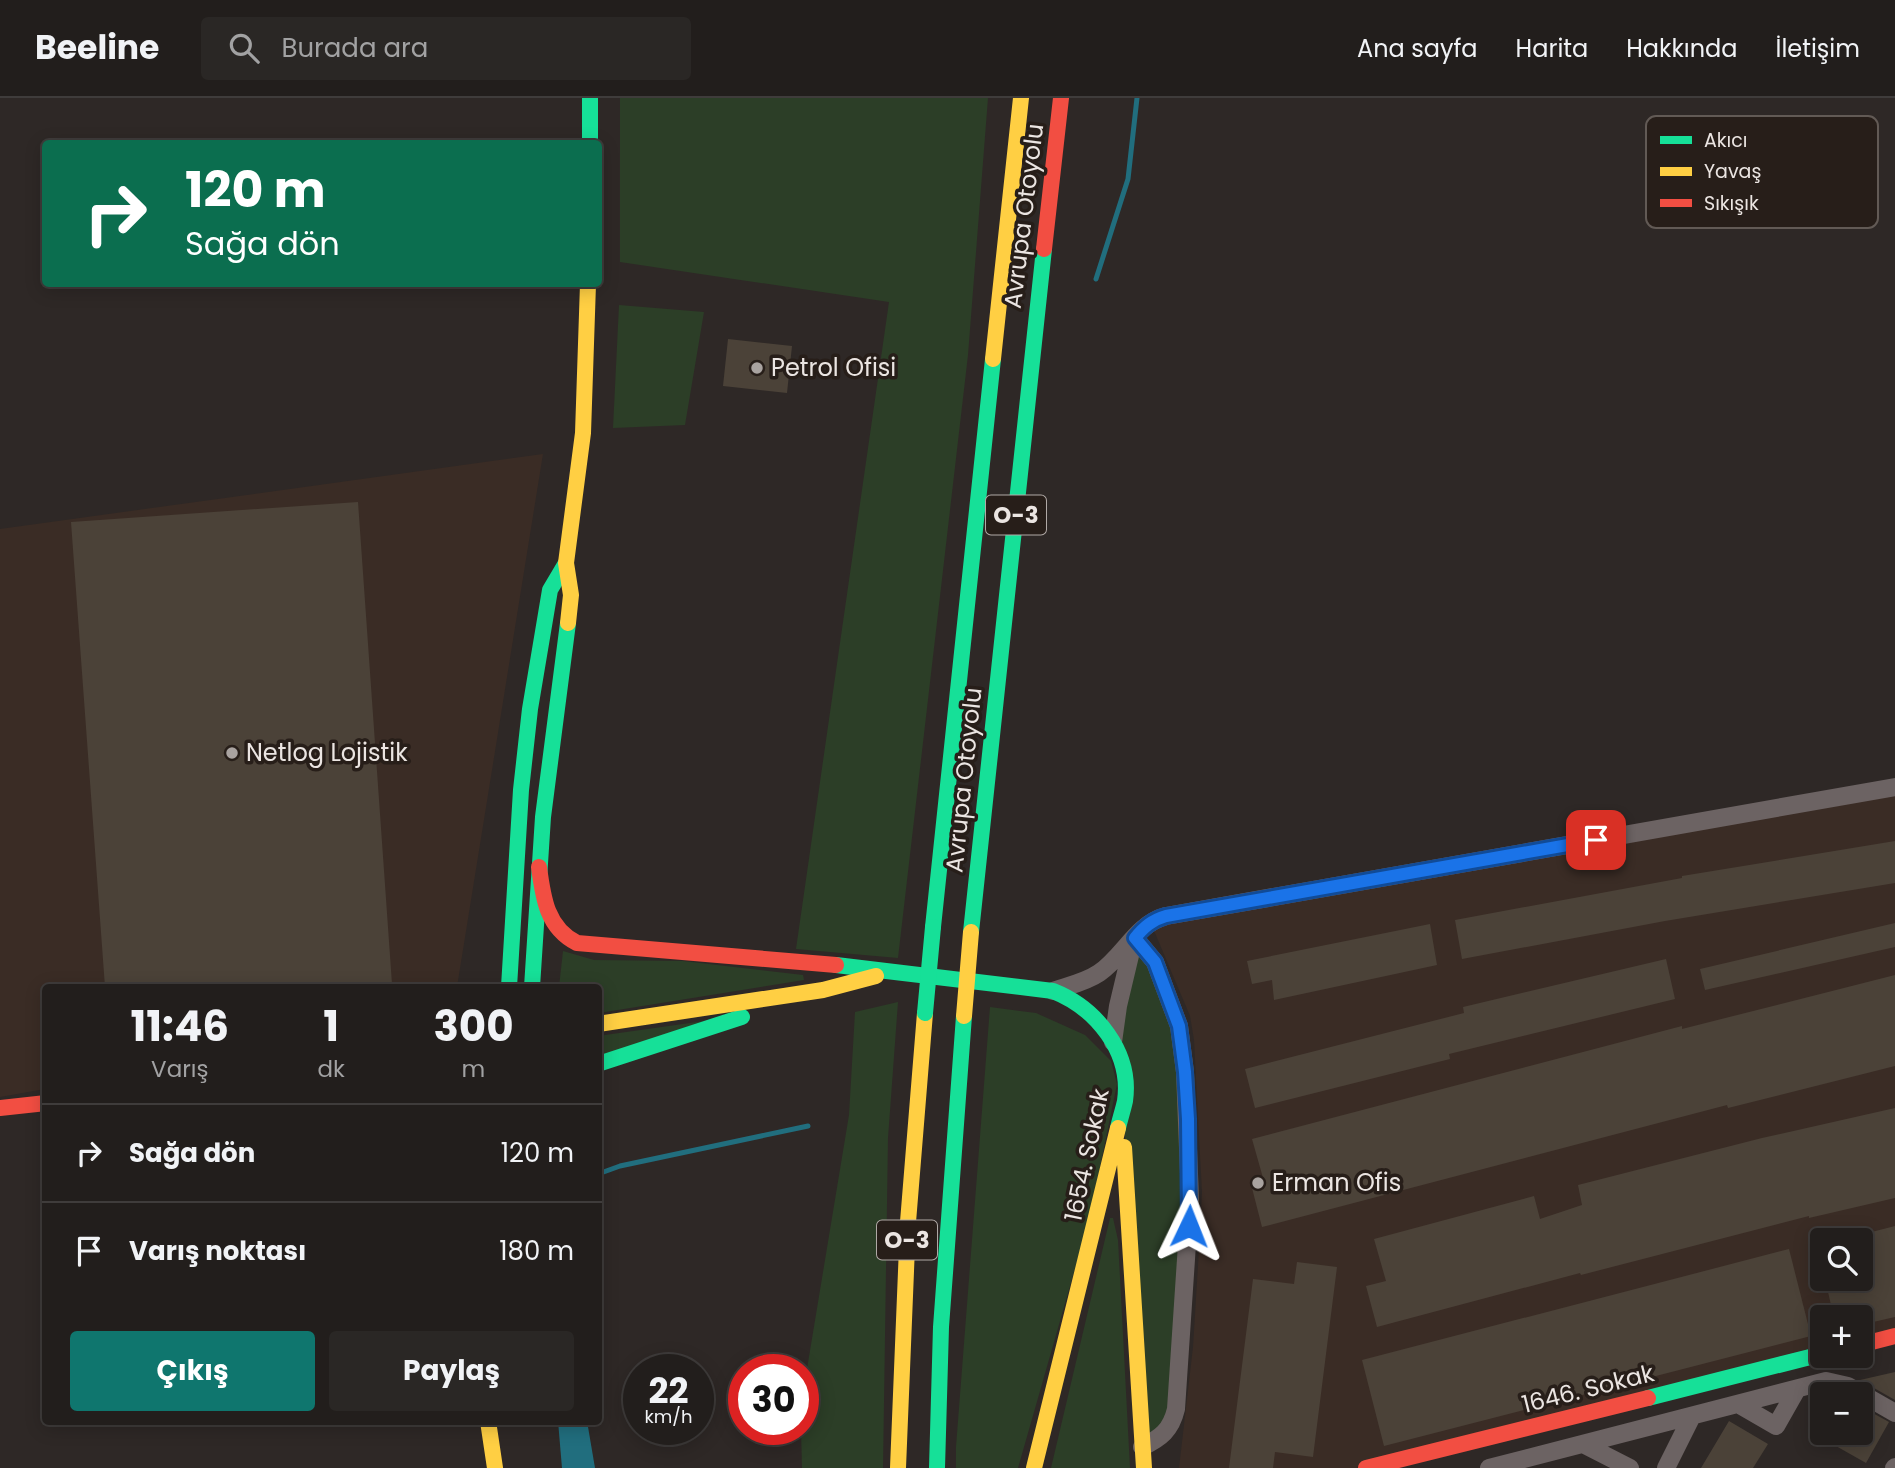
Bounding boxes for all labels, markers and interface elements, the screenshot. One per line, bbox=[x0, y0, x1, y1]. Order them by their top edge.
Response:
search box bbox=[201, 17, 691, 80]
text: Beeline bbox=[35, 24, 159, 71]
icon: search bbox=[225, 29, 263, 67]
text: Burada ara bbox=[281, 30, 428, 66]
text: Ana sayfa bbox=[1357, 32, 1478, 65]
text: Harita bbox=[1516, 32, 1588, 65]
text: Hakkında bbox=[1626, 32, 1738, 65]
text: İletişim bbox=[1776, 32, 1860, 65]
legend bbox=[1646, 116, 1878, 228]
street label: Avrupa Otoyolu bbox=[996, 122, 1051, 310]
text: Akıcı bbox=[1704, 127, 1747, 154]
text: 120 m bbox=[185, 156, 326, 224]
text: Yavaş bbox=[1704, 158, 1761, 185]
icon: right bbox=[70, 168, 161, 259]
text: Sıkışık bbox=[1704, 190, 1759, 217]
text: Sağa dön bbox=[185, 221, 340, 266]
place label: Petrol Ofisi bbox=[771, 351, 896, 384]
marker: Petrol Ofisi bbox=[749, 360, 765, 376]
road number: O-3 bbox=[986, 496, 1046, 534]
street label: Avrupa Otoyolu bbox=[937, 686, 990, 874]
place label: Netlog Lojistik bbox=[246, 736, 408, 769]
marker: Netlog Lojistik bbox=[224, 745, 240, 761]
pin bbox=[1566, 810, 1626, 870]
icon: arrive bbox=[1577, 821, 1615, 859]
text: 11:46 bbox=[130, 997, 229, 1056]
text: 1 bbox=[323, 997, 339, 1056]
text: 300 bbox=[433, 997, 514, 1056]
text: Varış bbox=[151, 1053, 208, 1085]
text: dk bbox=[318, 1053, 345, 1085]
text: m bbox=[462, 1053, 485, 1085]
street label: 1654. Sokak bbox=[1056, 1085, 1117, 1224]
icon: right bbox=[70, 1134, 108, 1172]
text: Sağa dön bbox=[129, 1135, 255, 1171]
text: 120 m bbox=[501, 1135, 574, 1171]
place label: Erman Ofis bbox=[1272, 1166, 1401, 1199]
marker: Erman Ofis bbox=[1250, 1175, 1266, 1191]
position arrow bbox=[1152, 1189, 1226, 1263]
road number: O-3 bbox=[877, 1220, 937, 1260]
map controls bbox=[1810, 1228, 1873, 1445]
button: search bbox=[1810, 1228, 1873, 1291]
icon: arrive bbox=[70, 1232, 108, 1270]
text: Varış noktası bbox=[129, 1233, 306, 1269]
text: 180 m bbox=[499, 1233, 574, 1269]
button: + bbox=[1810, 1305, 1873, 1368]
button: Çıkış bbox=[70, 1331, 315, 1411]
button: Paylaş bbox=[329, 1331, 574, 1411]
speed limit sign: 30 bbox=[728, 1354, 819, 1445]
street label: 1646. Sokak bbox=[1518, 1356, 1658, 1421]
text: 22 bbox=[649, 1366, 688, 1415]
button: − bbox=[1810, 1382, 1873, 1445]
text: km/h bbox=[645, 1404, 692, 1429]

